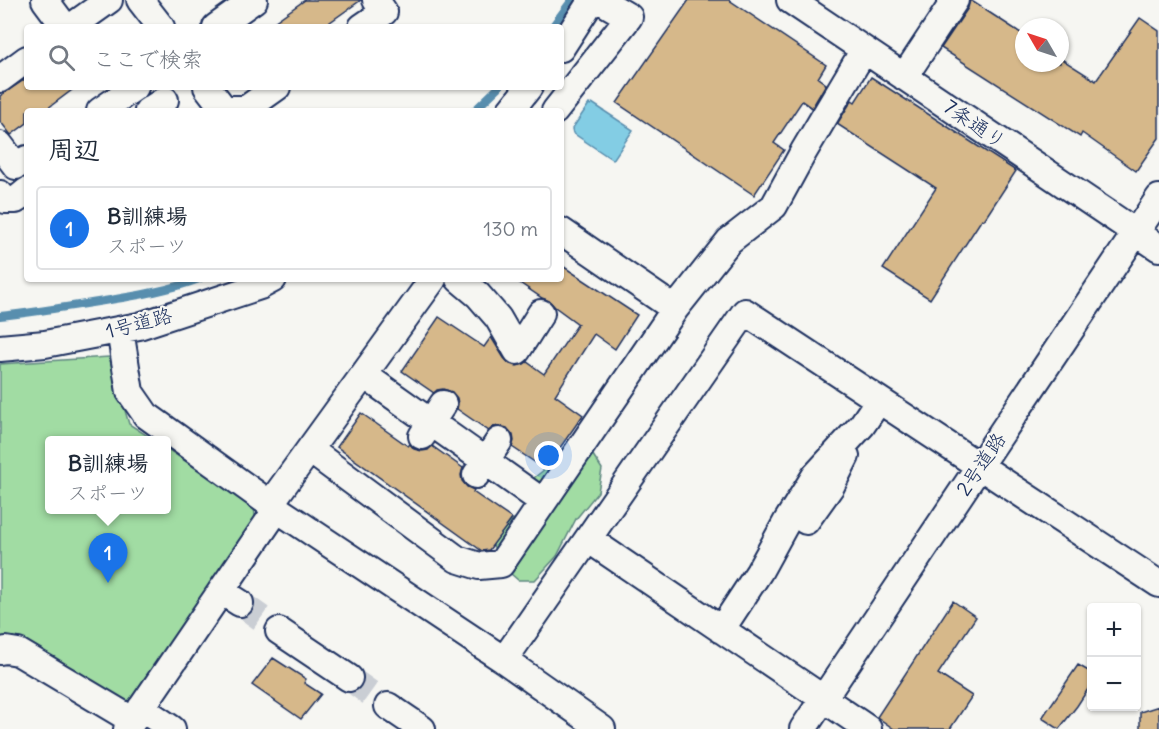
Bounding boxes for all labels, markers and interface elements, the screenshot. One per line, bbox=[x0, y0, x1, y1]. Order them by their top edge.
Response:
north arrow bbox=[1015, 18, 1069, 72]
search box bbox=[24, 24, 564, 90]
icon: search bbox=[45, 41, 78, 74]
text: ここで検索 bbox=[93, 45, 203, 73]
street label: 7条通り bbox=[939, 94, 1011, 153]
text: 周辺 bbox=[48, 133, 100, 166]
text: B訓練場 bbox=[107, 202, 187, 230]
text: 1 bbox=[66, 216, 73, 241]
text: 130 m bbox=[483, 216, 538, 241]
text: スポーツ bbox=[107, 233, 187, 258]
street label: 1号道路 bbox=[103, 302, 175, 343]
street label: 2号道路 bbox=[950, 427, 1011, 500]
popup bbox=[45, 436, 171, 514]
your location bbox=[534, 441, 563, 470]
text: B訓練場 bbox=[68, 449, 148, 477]
text: スポーツ bbox=[68, 480, 147, 505]
pin: 1 bbox=[88, 534, 128, 583]
map controls bbox=[1087, 603, 1141, 711]
button: + bbox=[1087, 603, 1141, 657]
button: − bbox=[1087, 657, 1141, 711]

